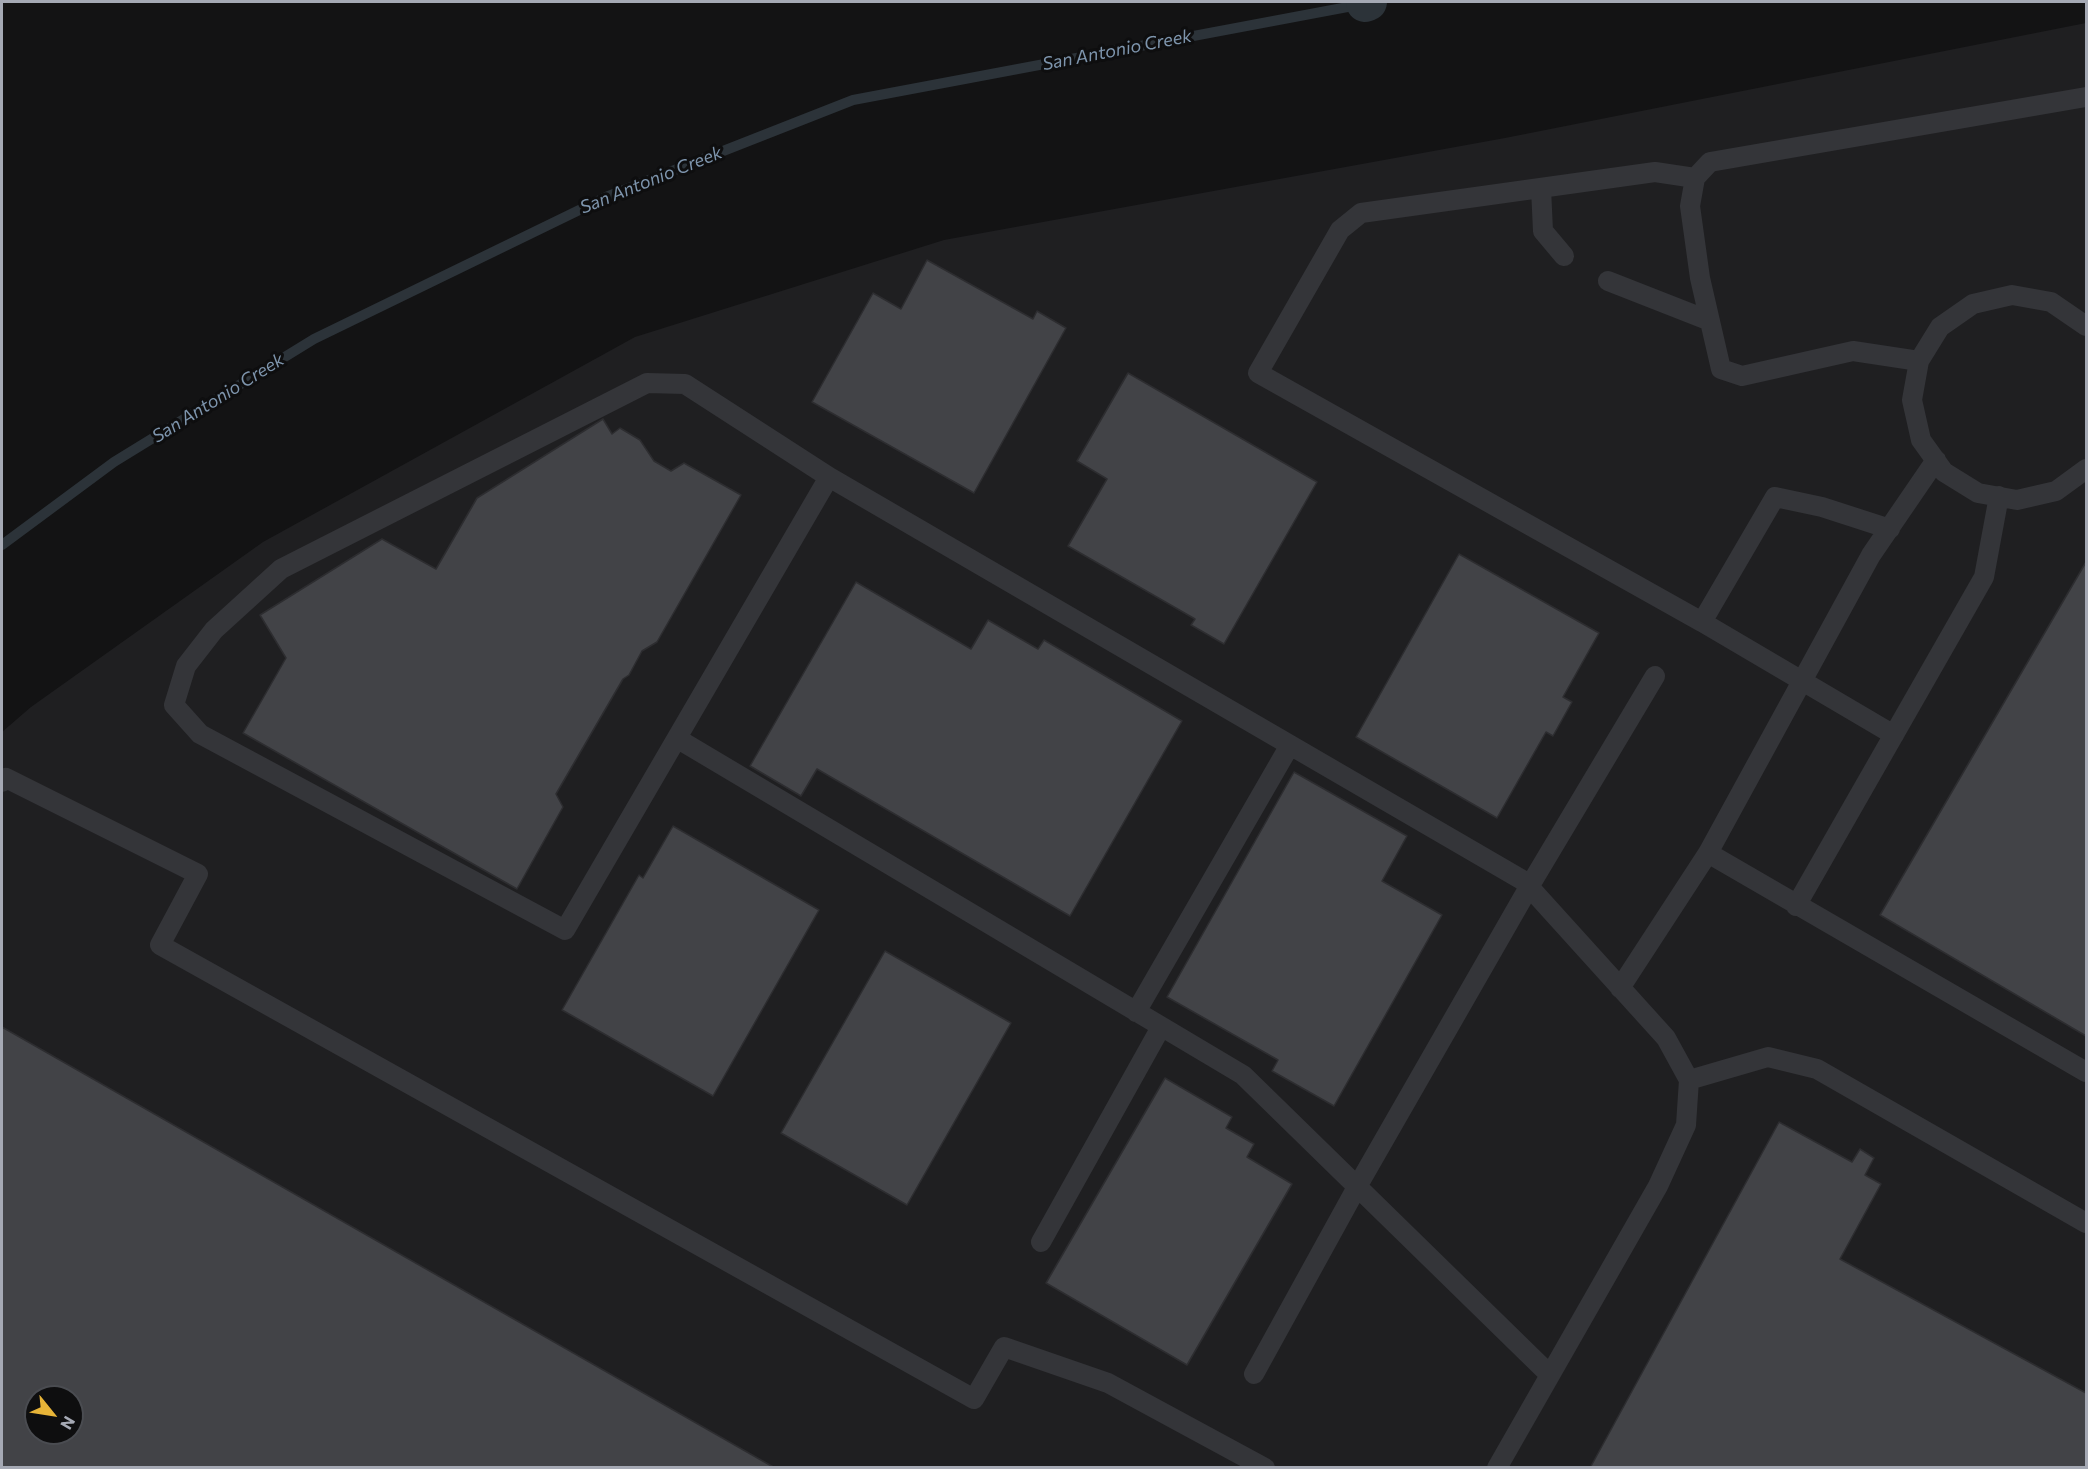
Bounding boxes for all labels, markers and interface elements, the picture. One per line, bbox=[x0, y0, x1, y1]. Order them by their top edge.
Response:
water label: San Antonio Creek bbox=[1041, 25, 1193, 75]
water label: San Antonio Creek bbox=[577, 142, 725, 218]
water label: San Antonio Creek bbox=[148, 349, 288, 447]
north arrow bbox=[24, 1385, 84, 1445]
text: N bbox=[57, 1413, 80, 1433]

